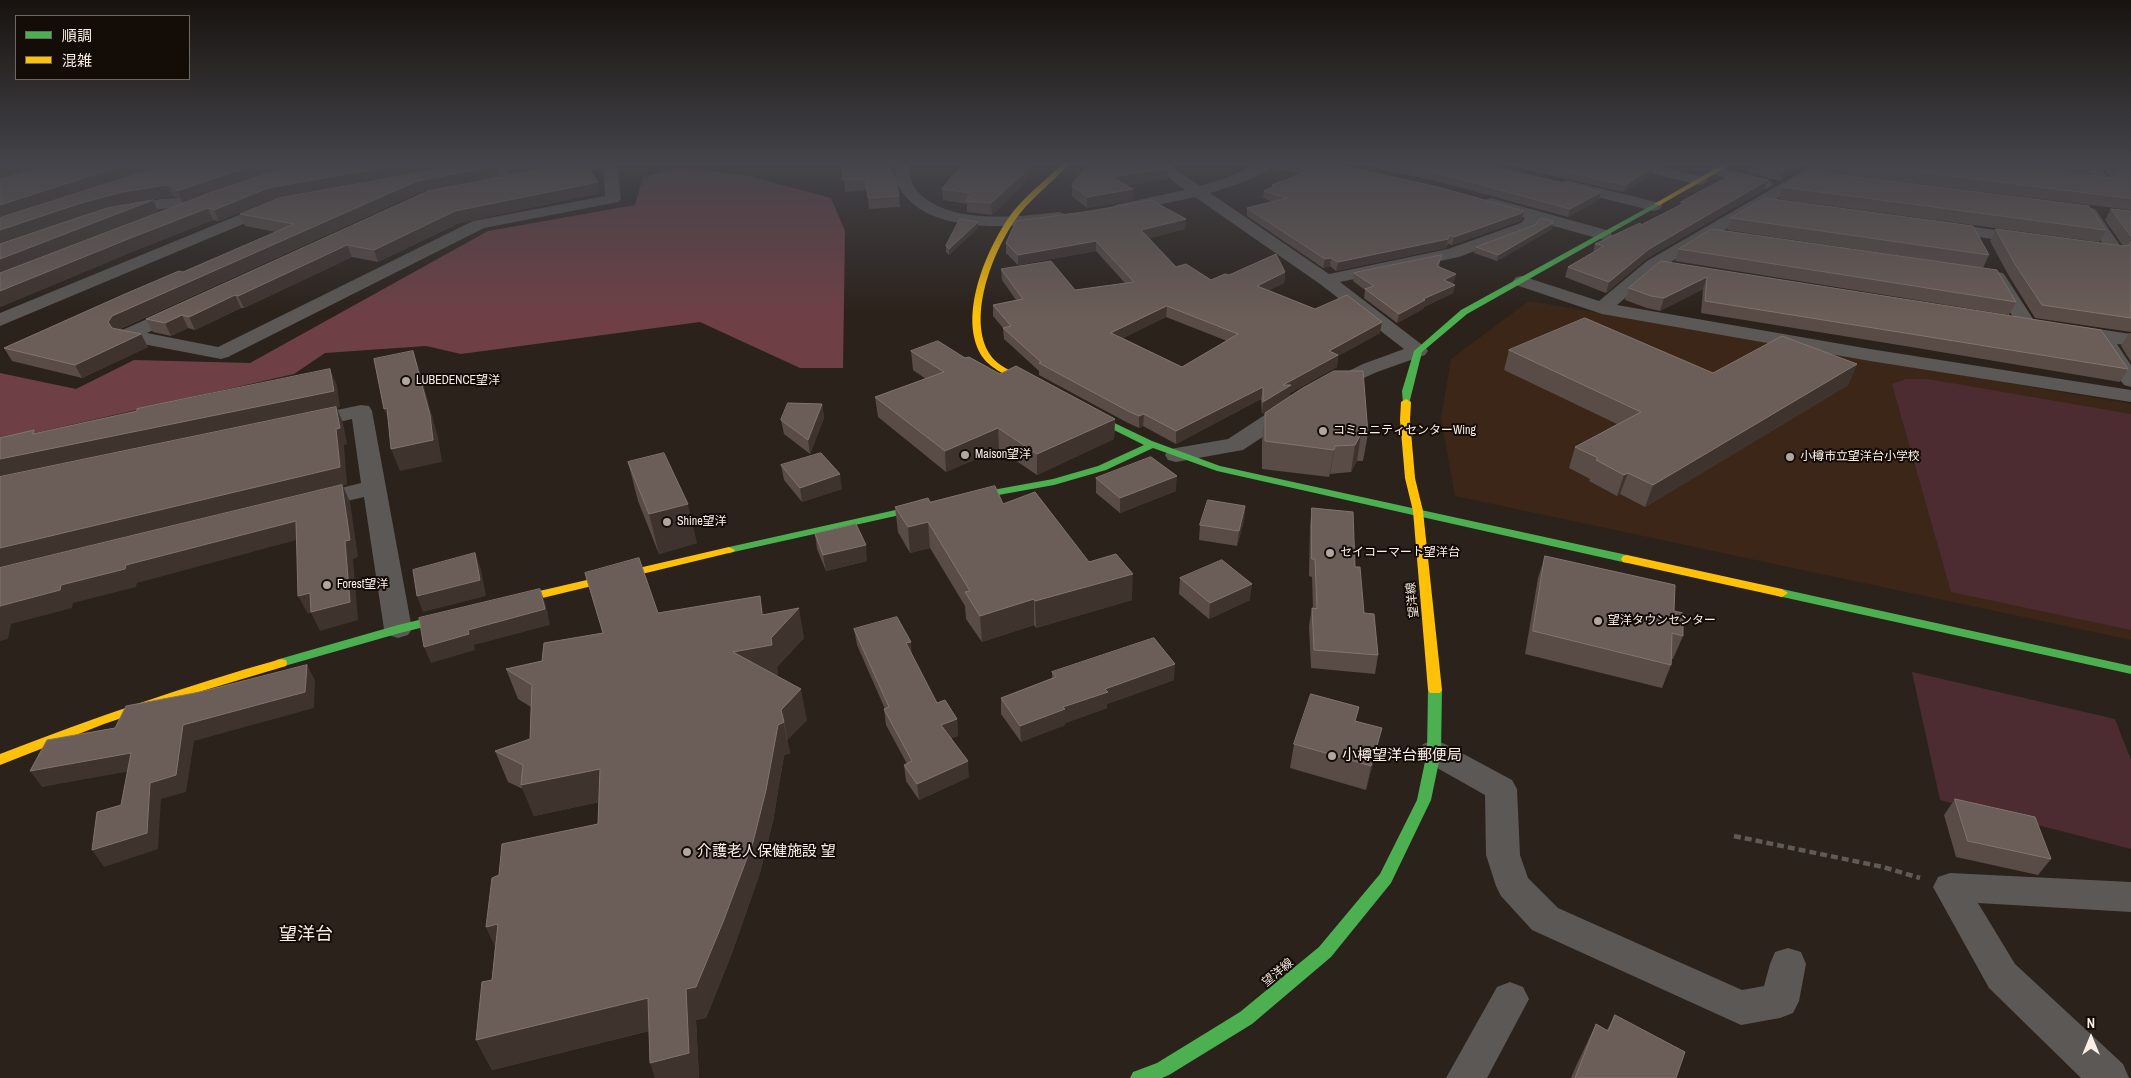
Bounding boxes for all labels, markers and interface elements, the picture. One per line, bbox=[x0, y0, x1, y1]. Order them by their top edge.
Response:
legend bbox=[15, 15, 190, 80]
text: 順調 bbox=[62, 25, 92, 46]
text: 混雑 bbox=[62, 50, 92, 71]
place label: LUBEDENCE望洋 bbox=[416, 374, 500, 388]
marker: LUBEDENCE望洋 bbox=[400, 375, 412, 387]
place label: コミュニティセンターWing bbox=[1333, 424, 1476, 438]
marker: コミュニティセンターWing bbox=[1317, 425, 1329, 437]
place label: Maison望洋 bbox=[975, 448, 1031, 462]
marker: Maison望洋 bbox=[959, 449, 971, 461]
place label: 小樽市立望洋台小学校 bbox=[1800, 450, 1920, 464]
marker: 小樽市立望洋台小学校 bbox=[1784, 451, 1796, 463]
place label: Shine望洋 bbox=[677, 515, 727, 529]
marker: Shine望洋 bbox=[661, 516, 673, 528]
place label: セイコーマート望洋台 bbox=[1340, 546, 1460, 560]
marker: セイコーマート望洋台 bbox=[1324, 547, 1336, 559]
place label: Forest望洋 bbox=[337, 578, 388, 592]
marker: Forest望洋 bbox=[321, 579, 333, 591]
street label: 望洋線 bbox=[1404, 581, 1422, 619]
place label: 望洋タウンセンター bbox=[1608, 614, 1716, 628]
marker: 望洋タウンセンター bbox=[1592, 615, 1604, 627]
place label: 小樽望洋台郵便局 bbox=[1342, 747, 1462, 765]
marker: 小樽望洋台郵便局 bbox=[1326, 750, 1338, 762]
place label: 介護老人保健施設 望 bbox=[697, 843, 835, 861]
marker: 介護老人保健施設 望 bbox=[681, 846, 693, 858]
district label: 望洋台 bbox=[279, 924, 333, 946]
street label: 望洋線 bbox=[1260, 956, 1296, 990]
north arrow bbox=[2066, 1013, 2116, 1063]
text: N bbox=[2087, 1014, 2095, 1032]

